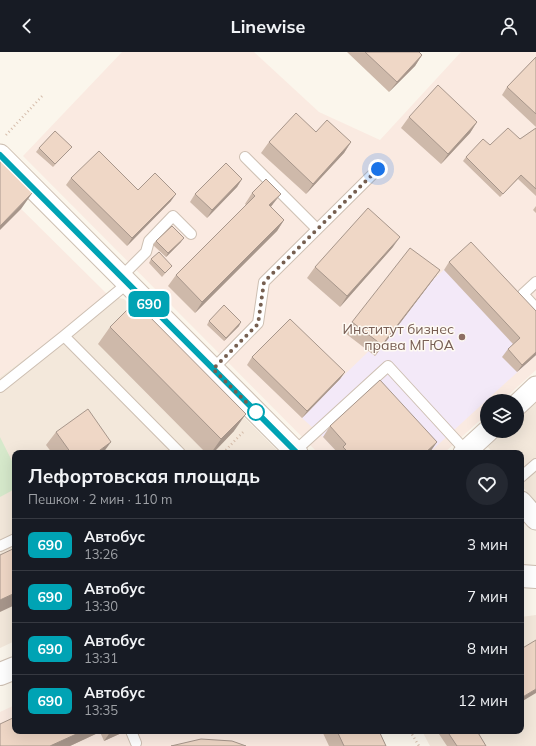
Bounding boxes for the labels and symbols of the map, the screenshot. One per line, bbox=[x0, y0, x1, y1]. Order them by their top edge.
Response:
your location bbox=[368, 159, 388, 179]
line badge: 690 bbox=[126, 291, 172, 317]
place label: Институт бизнес права МГЮА bbox=[343, 320, 455, 354]
marker: Институт бизнес права МГЮА bbox=[457, 332, 467, 342]
unlabelled marker bbox=[247, 403, 265, 421]

